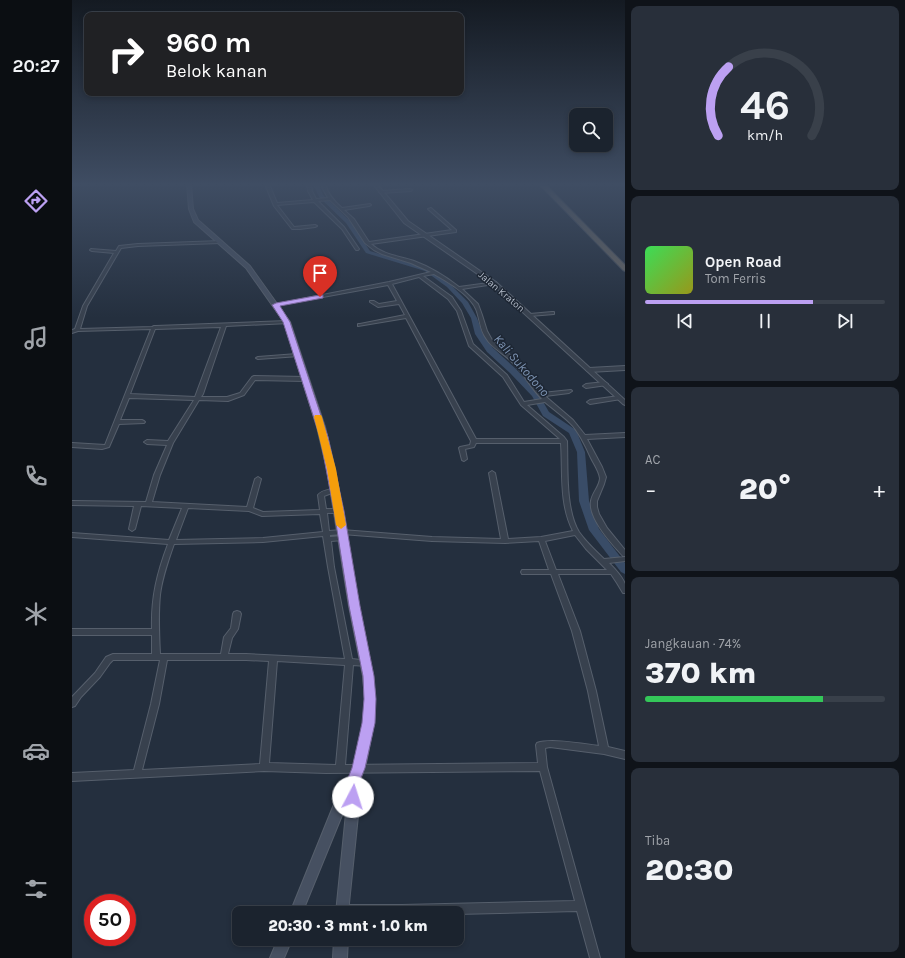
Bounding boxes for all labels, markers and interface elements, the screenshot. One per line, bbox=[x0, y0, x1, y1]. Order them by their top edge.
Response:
text: 960 m bbox=[166, 26, 251, 59]
icon: right bbox=[100, 28, 152, 80]
text: 20:27 bbox=[13, 55, 59, 77]
text: Belok kanan bbox=[166, 60, 267, 82]
text: 46 bbox=[740, 81, 790, 129]
map controls bbox=[569, 108, 613, 152]
button: search bbox=[569, 108, 613, 152]
text: km/h bbox=[747, 127, 783, 144]
icon: directions bbox=[22, 187, 50, 215]
text: Open Road bbox=[705, 253, 782, 271]
pin bbox=[303, 256, 337, 297]
icon: arrive bbox=[309, 262, 331, 284]
street label: Jalan Kraton bbox=[476, 269, 527, 315]
text: Tom Ferris bbox=[705, 271, 766, 286]
icon: previous bbox=[674, 310, 696, 332]
icon: pause bbox=[754, 310, 776, 332]
icon: next bbox=[834, 310, 856, 332]
icon: music bbox=[22, 324, 50, 352]
water label: Kali Sukodono bbox=[491, 331, 553, 400]
text: AC bbox=[645, 452, 660, 467]
icon: phone bbox=[22, 462, 50, 490]
text: 20° bbox=[739, 471, 791, 507]
text: − bbox=[645, 477, 657, 503]
text: + bbox=[873, 477, 885, 503]
icon: climate bbox=[22, 600, 50, 628]
text: Jangkauan · 74% bbox=[645, 636, 741, 651]
text: 370 km bbox=[645, 655, 756, 691]
icon: car bbox=[22, 737, 50, 765]
position arrow bbox=[332, 776, 374, 818]
text: Tiba bbox=[645, 833, 670, 848]
text: 20:30 bbox=[645, 852, 733, 888]
icon: filters bbox=[22, 875, 50, 903]
speed limit sign: 50 bbox=[84, 894, 136, 946]
text: 20:30 · 3 mnt · 1.0 km bbox=[268, 917, 428, 935]

